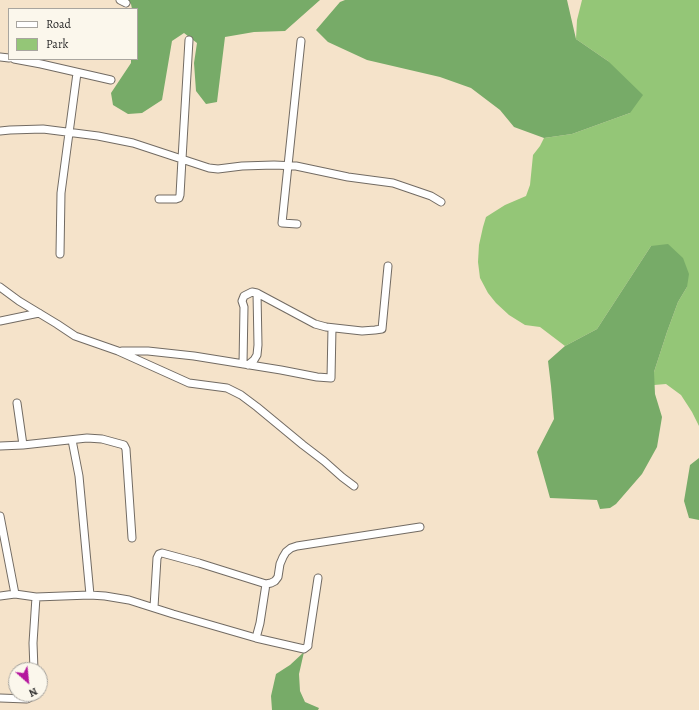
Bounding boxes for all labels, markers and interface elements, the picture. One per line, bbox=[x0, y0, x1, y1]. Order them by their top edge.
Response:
legend bbox=[8, 8, 138, 60]
text: Road bbox=[46, 16, 71, 32]
text: Park bbox=[46, 36, 69, 52]
north arrow bbox=[8, 662, 48, 702]
text: N bbox=[26, 684, 40, 701]

